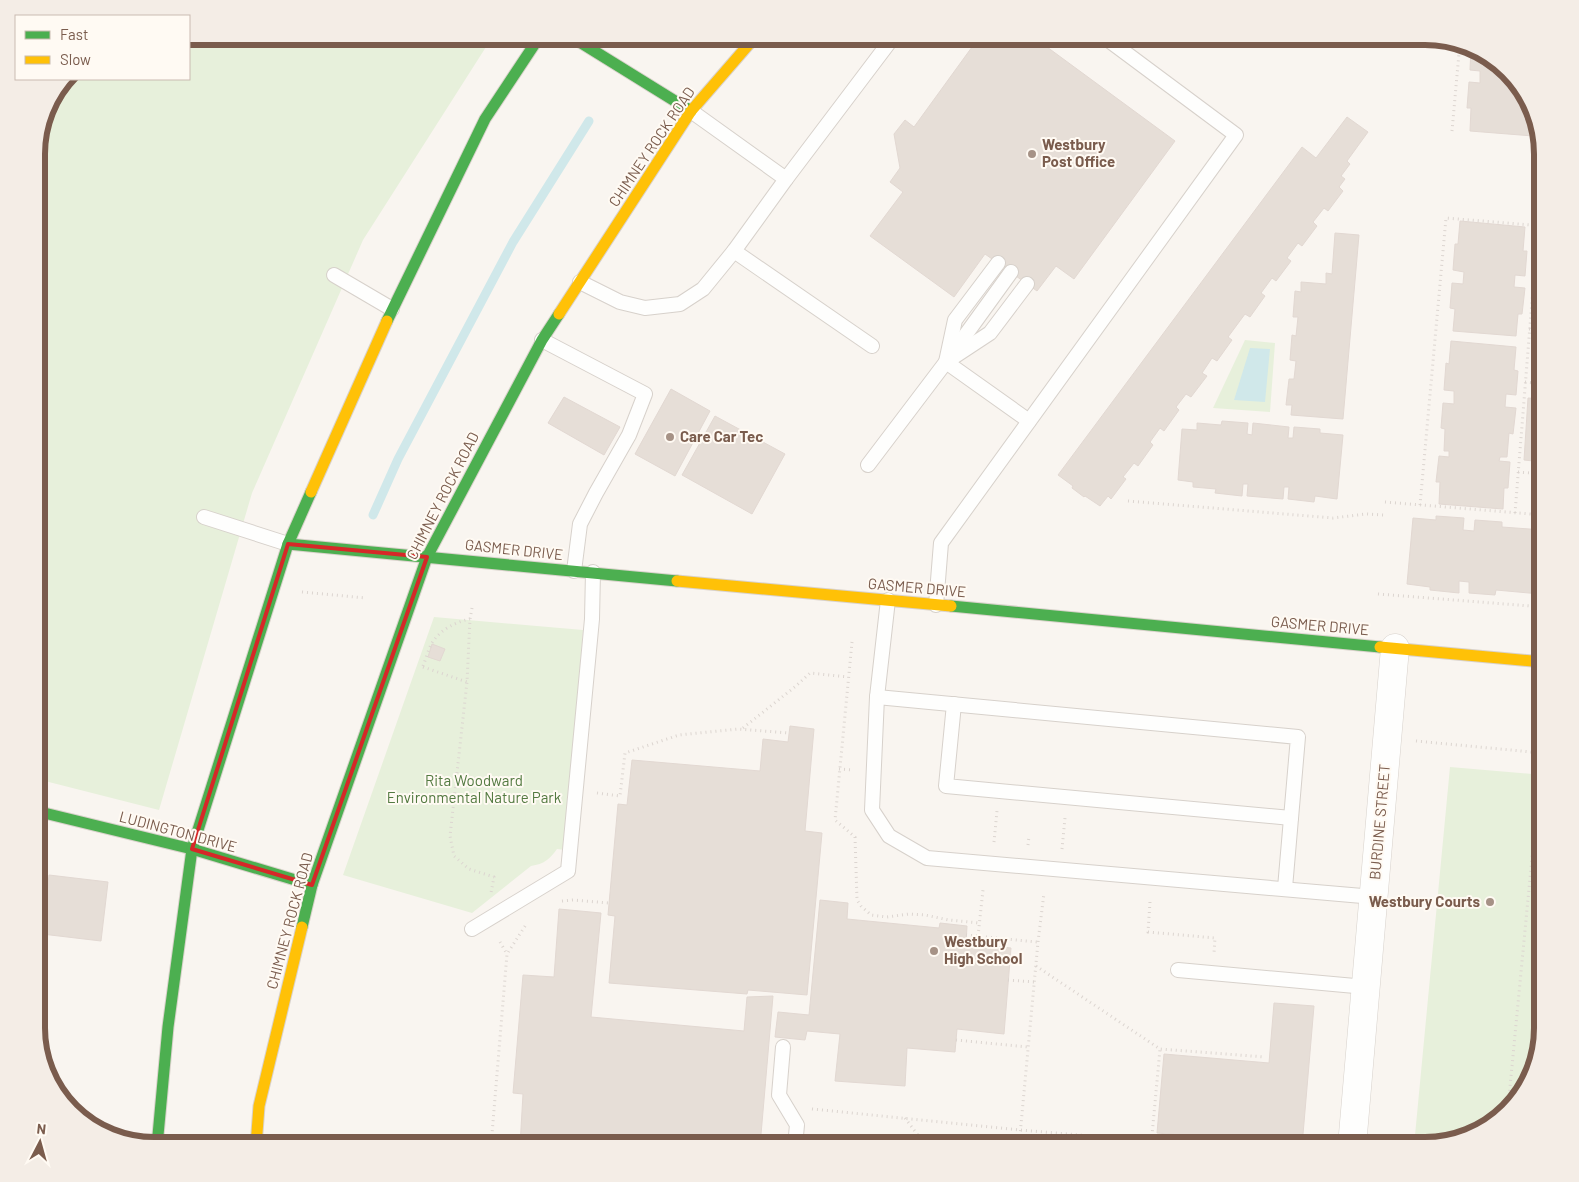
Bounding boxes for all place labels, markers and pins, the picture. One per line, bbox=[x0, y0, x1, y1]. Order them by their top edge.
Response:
place label: Westbury Post Office bbox=[1042, 135, 1115, 170]
marker: Westbury Post Office bbox=[1026, 148, 1038, 160]
place label: Care Car Tec bbox=[680, 427, 763, 445]
marker: Care Car Tec bbox=[664, 431, 676, 443]
place label: Westbury Courts bbox=[1369, 892, 1480, 910]
marker: Westbury Courts bbox=[1484, 896, 1496, 908]
place label: Westbury High School bbox=[944, 932, 1022, 967]
marker: Westbury High School bbox=[928, 945, 940, 957]

